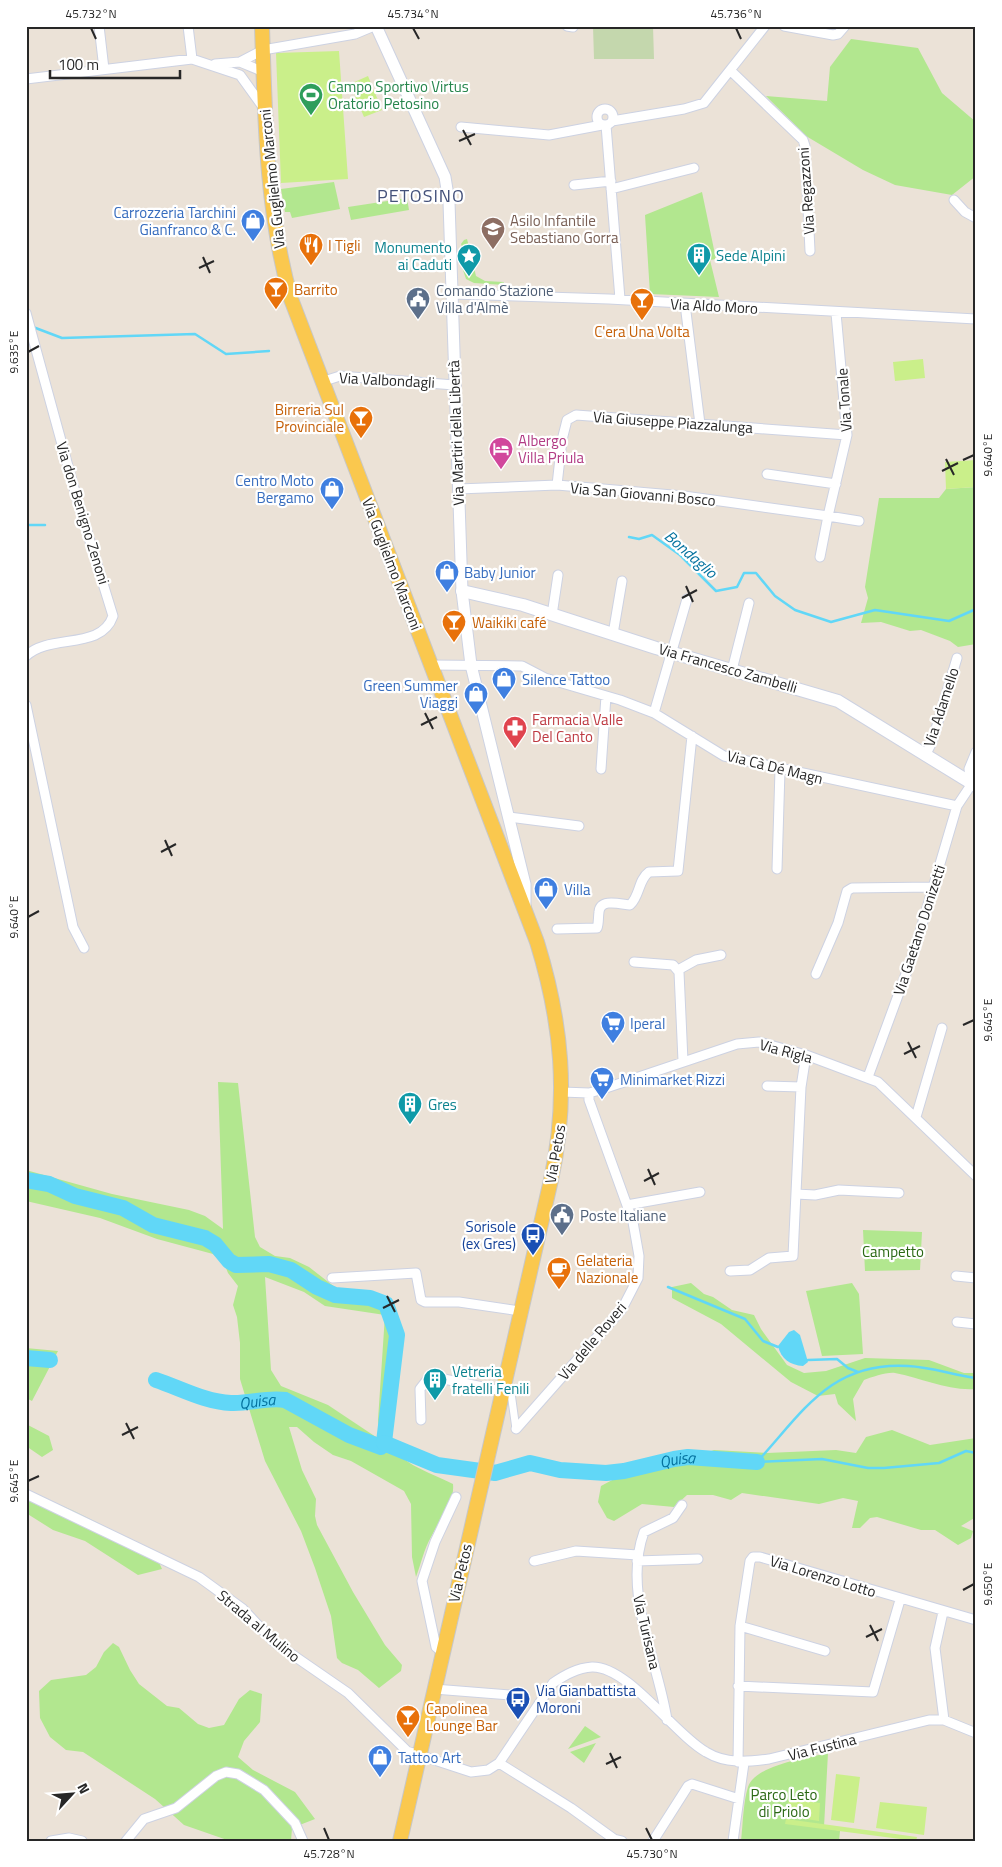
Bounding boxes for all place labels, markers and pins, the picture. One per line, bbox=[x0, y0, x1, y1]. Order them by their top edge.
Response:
place label: Campo Sportivo Virtus Oratorio Petosino bbox=[328, 75, 469, 115]
sports icon: Campo Sportivo Virtus Oratorio Petosino bbox=[298, 82, 324, 116]
place label: Carrozzeria Tarchini Gianfranco & C. bbox=[113, 201, 236, 241]
shop icon: Carrozzeria Tarchini Gianfranco & C. bbox=[240, 208, 266, 242]
place label: Asilo Infantile Sebastiano Gorra bbox=[510, 209, 619, 249]
school or university icon: Asilo Infantile Sebastiano Gorra bbox=[480, 216, 506, 250]
restaurant icon: I Tigli bbox=[298, 232, 324, 266]
place label: I Tigli bbox=[328, 234, 361, 257]
place label: Monumento ai Caduti bbox=[374, 236, 452, 276]
building icon: Sede Alpini bbox=[686, 242, 712, 276]
place icon: Monumento ai Caduti bbox=[456, 243, 482, 277]
place label: Sede Alpini bbox=[716, 244, 785, 267]
bar icon: Barrito bbox=[263, 276, 289, 310]
place label: Barrito bbox=[294, 278, 338, 301]
place label: Comando Stazione Villa d'Almè bbox=[436, 279, 554, 319]
public building icon: Comando Stazione Villa d'Almè bbox=[405, 286, 431, 320]
bar icon: C'era Una Volta bbox=[629, 287, 655, 321]
place label: C'era Una Volta bbox=[594, 320, 690, 343]
place label: Birreria Sul Provinciale bbox=[275, 398, 344, 438]
bar icon: Birreria Sul Provinciale bbox=[348, 405, 374, 439]
place label: Albergo Villa Priula bbox=[518, 429, 585, 469]
hotel icon: Albergo Villa Priula bbox=[488, 436, 514, 470]
place label: Centro Moto Bergamo bbox=[235, 469, 314, 509]
shop icon: Centro Moto Bergamo bbox=[319, 476, 345, 510]
shop icon: Baby Junior bbox=[434, 559, 460, 593]
place label: Baby Junior bbox=[464, 561, 536, 584]
bar icon: Waikiki café bbox=[441, 609, 467, 643]
place label: Waikiki café bbox=[472, 611, 547, 634]
shop icon: Silence Tattoo bbox=[491, 666, 517, 700]
place label: Silence Tattoo bbox=[522, 668, 610, 691]
place label: Green Summer Viaggi bbox=[363, 674, 458, 714]
shop icon: Green Summer Viaggi bbox=[463, 681, 489, 715]
place label: Farmacia Valle Del Canto bbox=[532, 708, 623, 748]
pharmacy icon: Farmacia Valle Del Canto bbox=[502, 715, 528, 749]
shop icon: Villa bbox=[533, 876, 559, 910]
place label: Villa bbox=[564, 878, 591, 901]
supermarket icon: Iperal bbox=[600, 1010, 626, 1044]
place label: Iperal bbox=[630, 1012, 665, 1035]
supermarket icon: Minimarket Rizzi bbox=[589, 1066, 615, 1100]
place label: Minimarket Rizzi bbox=[620, 1068, 725, 1091]
building icon: Gres bbox=[397, 1091, 423, 1125]
place label: Gres bbox=[428, 1093, 457, 1116]
public building icon: Poste Italiane bbox=[549, 1202, 575, 1236]
place label: Poste Italiane bbox=[580, 1204, 666, 1227]
place label: Sorisole (ex Gres) bbox=[462, 1215, 516, 1255]
bus stop icon: Sorisole (ex Gres) bbox=[520, 1222, 546, 1256]
place label: Gelateria Nazionale bbox=[576, 1249, 638, 1289]
cafe icon: Gelateria Nazionale bbox=[546, 1256, 572, 1290]
place label: Vetreria fratelli Fenili bbox=[452, 1360, 529, 1400]
building icon: Vetreria fratelli Fenili bbox=[422, 1367, 448, 1401]
place label: Via Gianbattista Moroni bbox=[536, 1679, 636, 1719]
bus stop icon: Via Gianbattista Moroni bbox=[505, 1686, 531, 1720]
place label: Capolinea Lounge Bar bbox=[426, 1697, 498, 1737]
bar icon: Capolinea Lounge Bar bbox=[395, 1704, 421, 1738]
shop icon: Tattoo Art bbox=[367, 1744, 393, 1778]
place label: Tattoo Art bbox=[398, 1746, 462, 1769]

